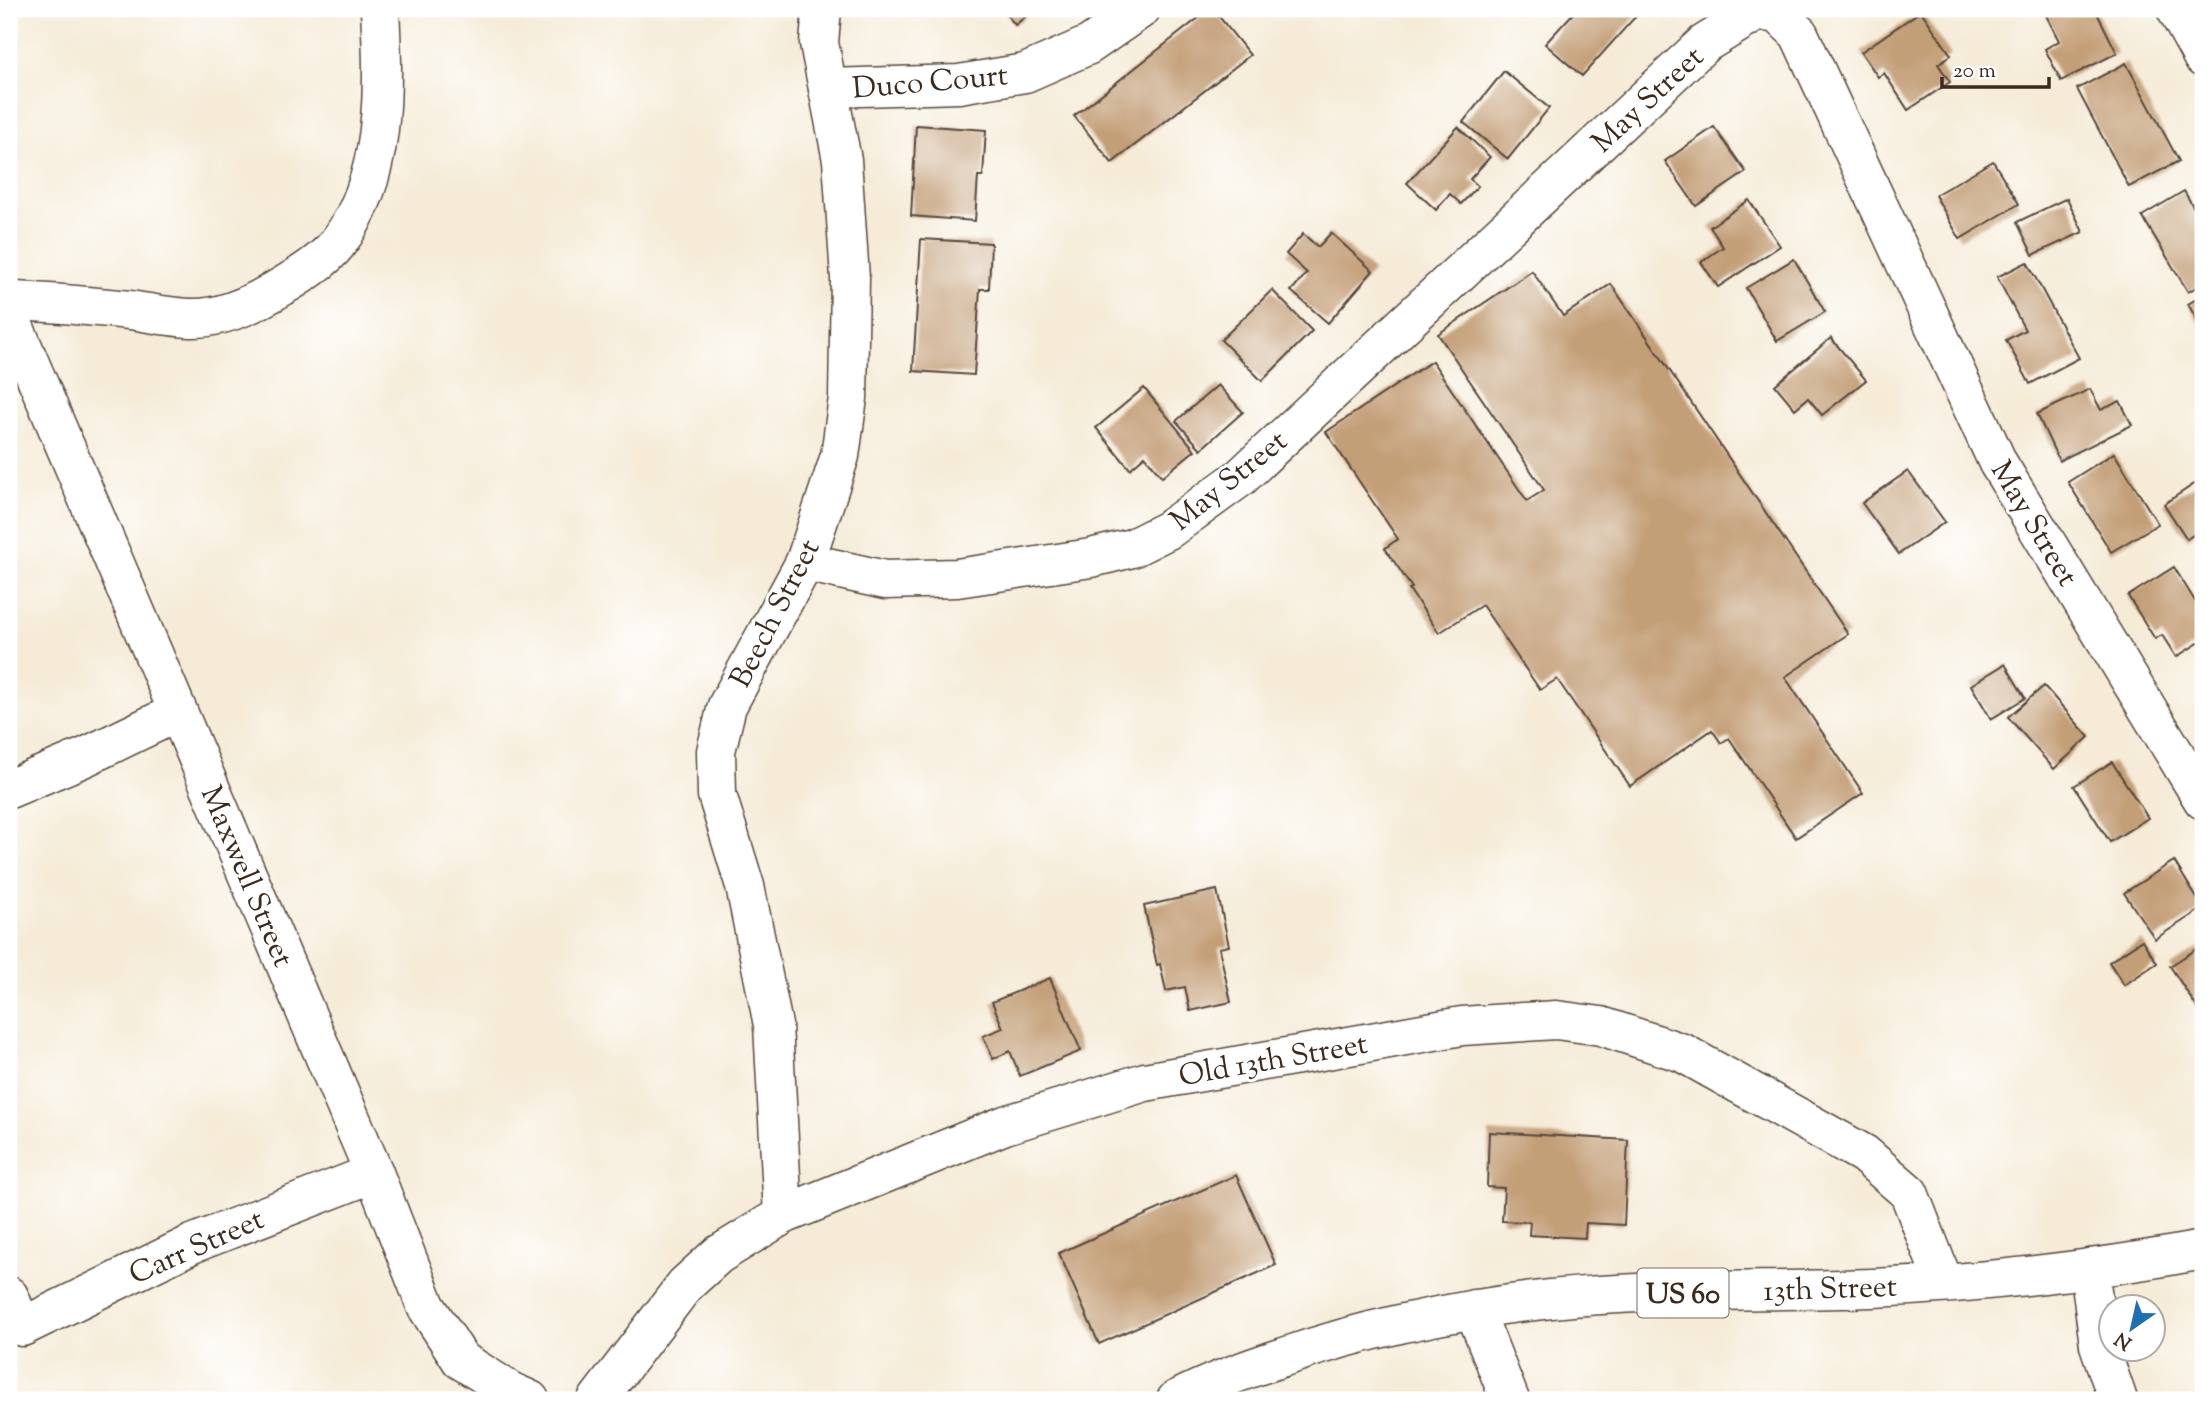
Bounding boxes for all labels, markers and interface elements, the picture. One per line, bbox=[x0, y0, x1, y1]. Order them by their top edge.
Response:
street label: May Street bbox=[1583, 37, 1714, 164]
scale bar bbox=[1942, 46, 2049, 90]
street label: Duco Court bbox=[851, 55, 1010, 112]
text: 20 m bbox=[1953, 57, 1996, 87]
street label: May Street bbox=[1162, 421, 1297, 543]
street label: May Street bbox=[1978, 453, 2087, 595]
street label: Beech Street bbox=[720, 532, 832, 696]
street label: Maxwell Street bbox=[188, 780, 303, 974]
street label: Old 13th Street bbox=[1176, 1024, 1371, 1099]
street label: Carr Street bbox=[123, 1199, 271, 1297]
street label: 13th Street bbox=[1762, 1267, 1898, 1314]
road number: US 60 bbox=[1638, 1268, 1728, 1318]
north arrow bbox=[2096, 1294, 2166, 1364]
text: N bbox=[2110, 1325, 2138, 1355]

